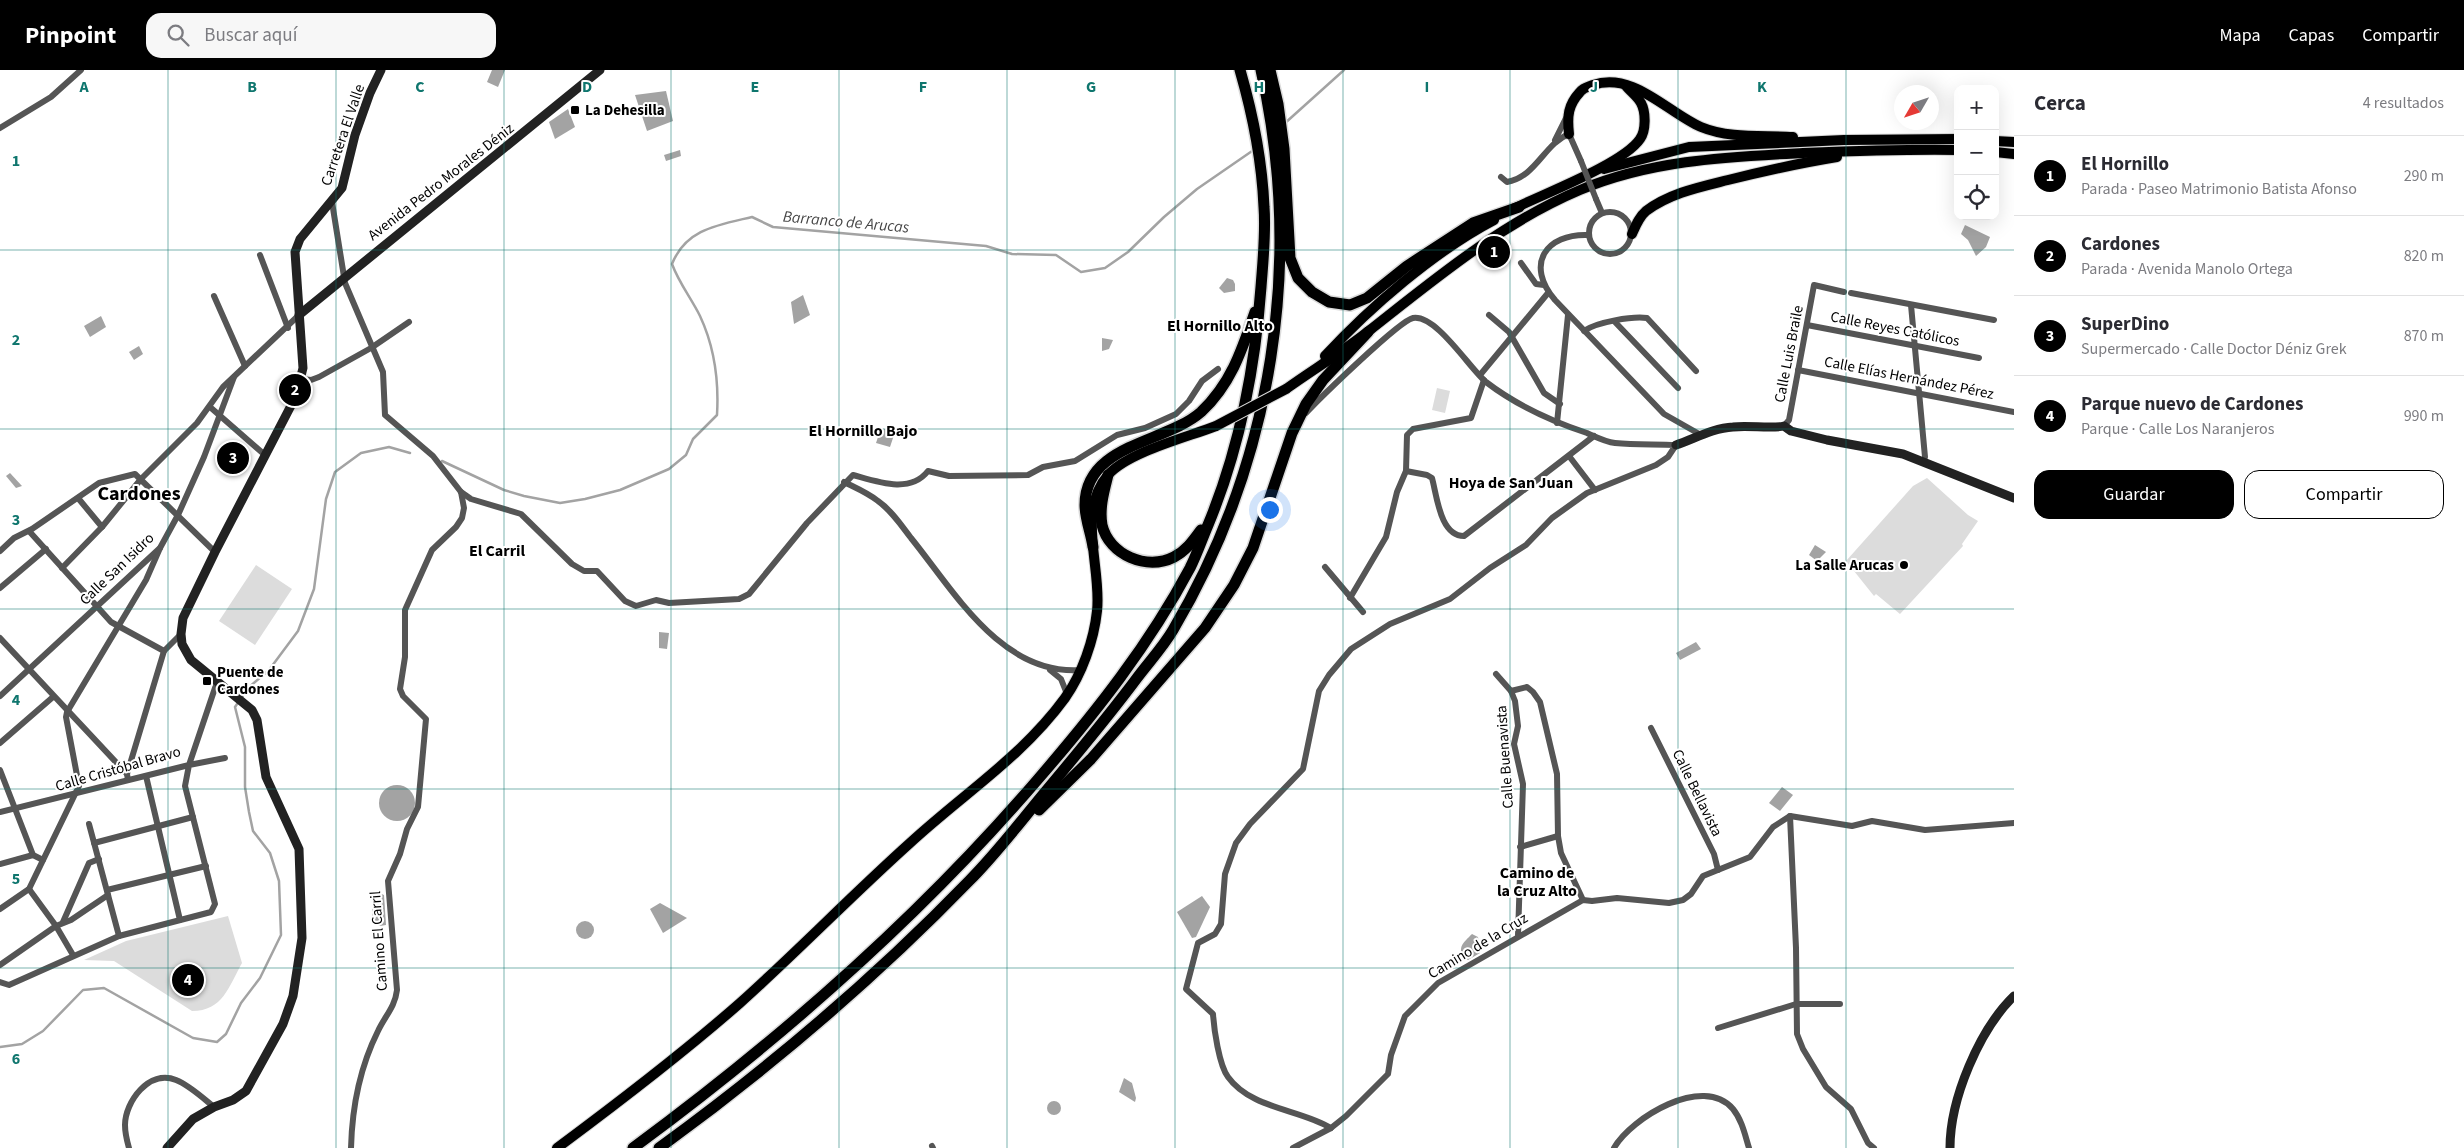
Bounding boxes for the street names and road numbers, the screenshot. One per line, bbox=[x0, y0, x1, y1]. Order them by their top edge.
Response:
street label: Carretera El Valle bbox=[316, 81, 370, 189]
street label: Avenida Pedro Morales Déniz bbox=[364, 118, 518, 246]
street label: Calle Luis Braile bbox=[1769, 304, 1809, 404]
street label: Calle Reyes Católicos bbox=[1829, 306, 1961, 352]
street label: Calle Elías Hernández Pérez bbox=[1822, 351, 1996, 405]
street label: Calle San Isidro bbox=[75, 528, 159, 610]
street label: Calle Buenavista bbox=[1491, 705, 1519, 809]
street label: Calle Cristóbal Bravo bbox=[53, 741, 183, 797]
street label: Calle Bellavista bbox=[1667, 746, 1727, 840]
street label: Camino El Carril bbox=[365, 890, 393, 992]
street label: Camino de la Cruz bbox=[1424, 908, 1532, 984]

